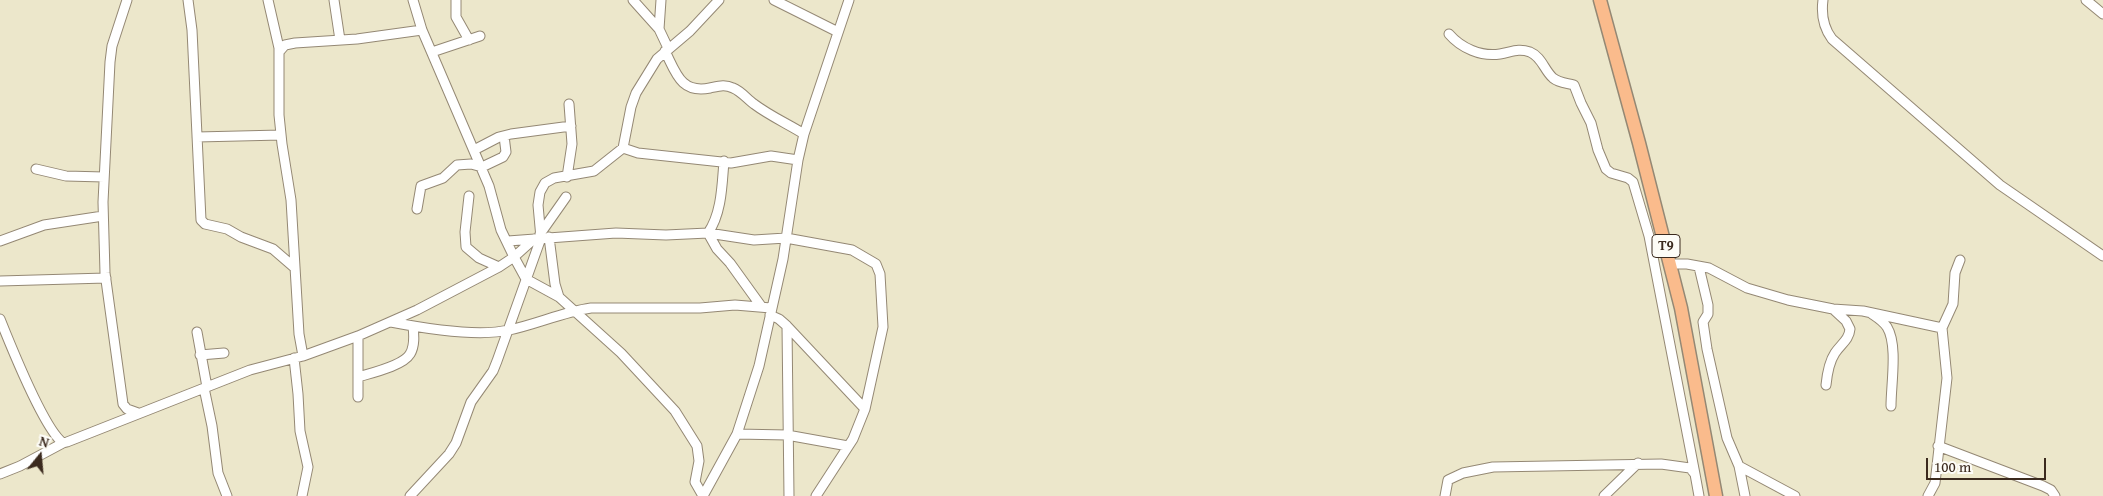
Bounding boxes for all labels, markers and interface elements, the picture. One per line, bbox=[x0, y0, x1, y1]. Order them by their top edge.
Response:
road number: T9 bbox=[1652, 235, 1680, 258]
north arrow bbox=[15, 431, 65, 481]
text: N bbox=[37, 431, 52, 453]
scale bar bbox=[1928, 448, 2048, 480]
text: 100 m bbox=[1934, 456, 1971, 477]

